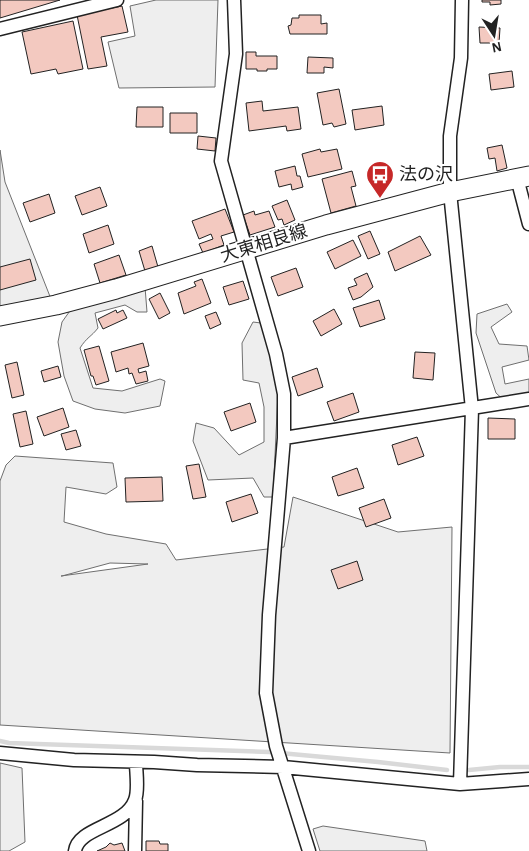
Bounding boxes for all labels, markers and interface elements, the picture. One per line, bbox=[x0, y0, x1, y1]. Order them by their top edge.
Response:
north arrow bbox=[469, 10, 519, 60]
text: N bbox=[490, 39, 503, 55]
bus stop icon: 法の沢 bbox=[365, 160, 395, 199]
place label: 法の沢 bbox=[399, 165, 453, 184]
street label: 大東相良線 bbox=[218, 220, 310, 266]

